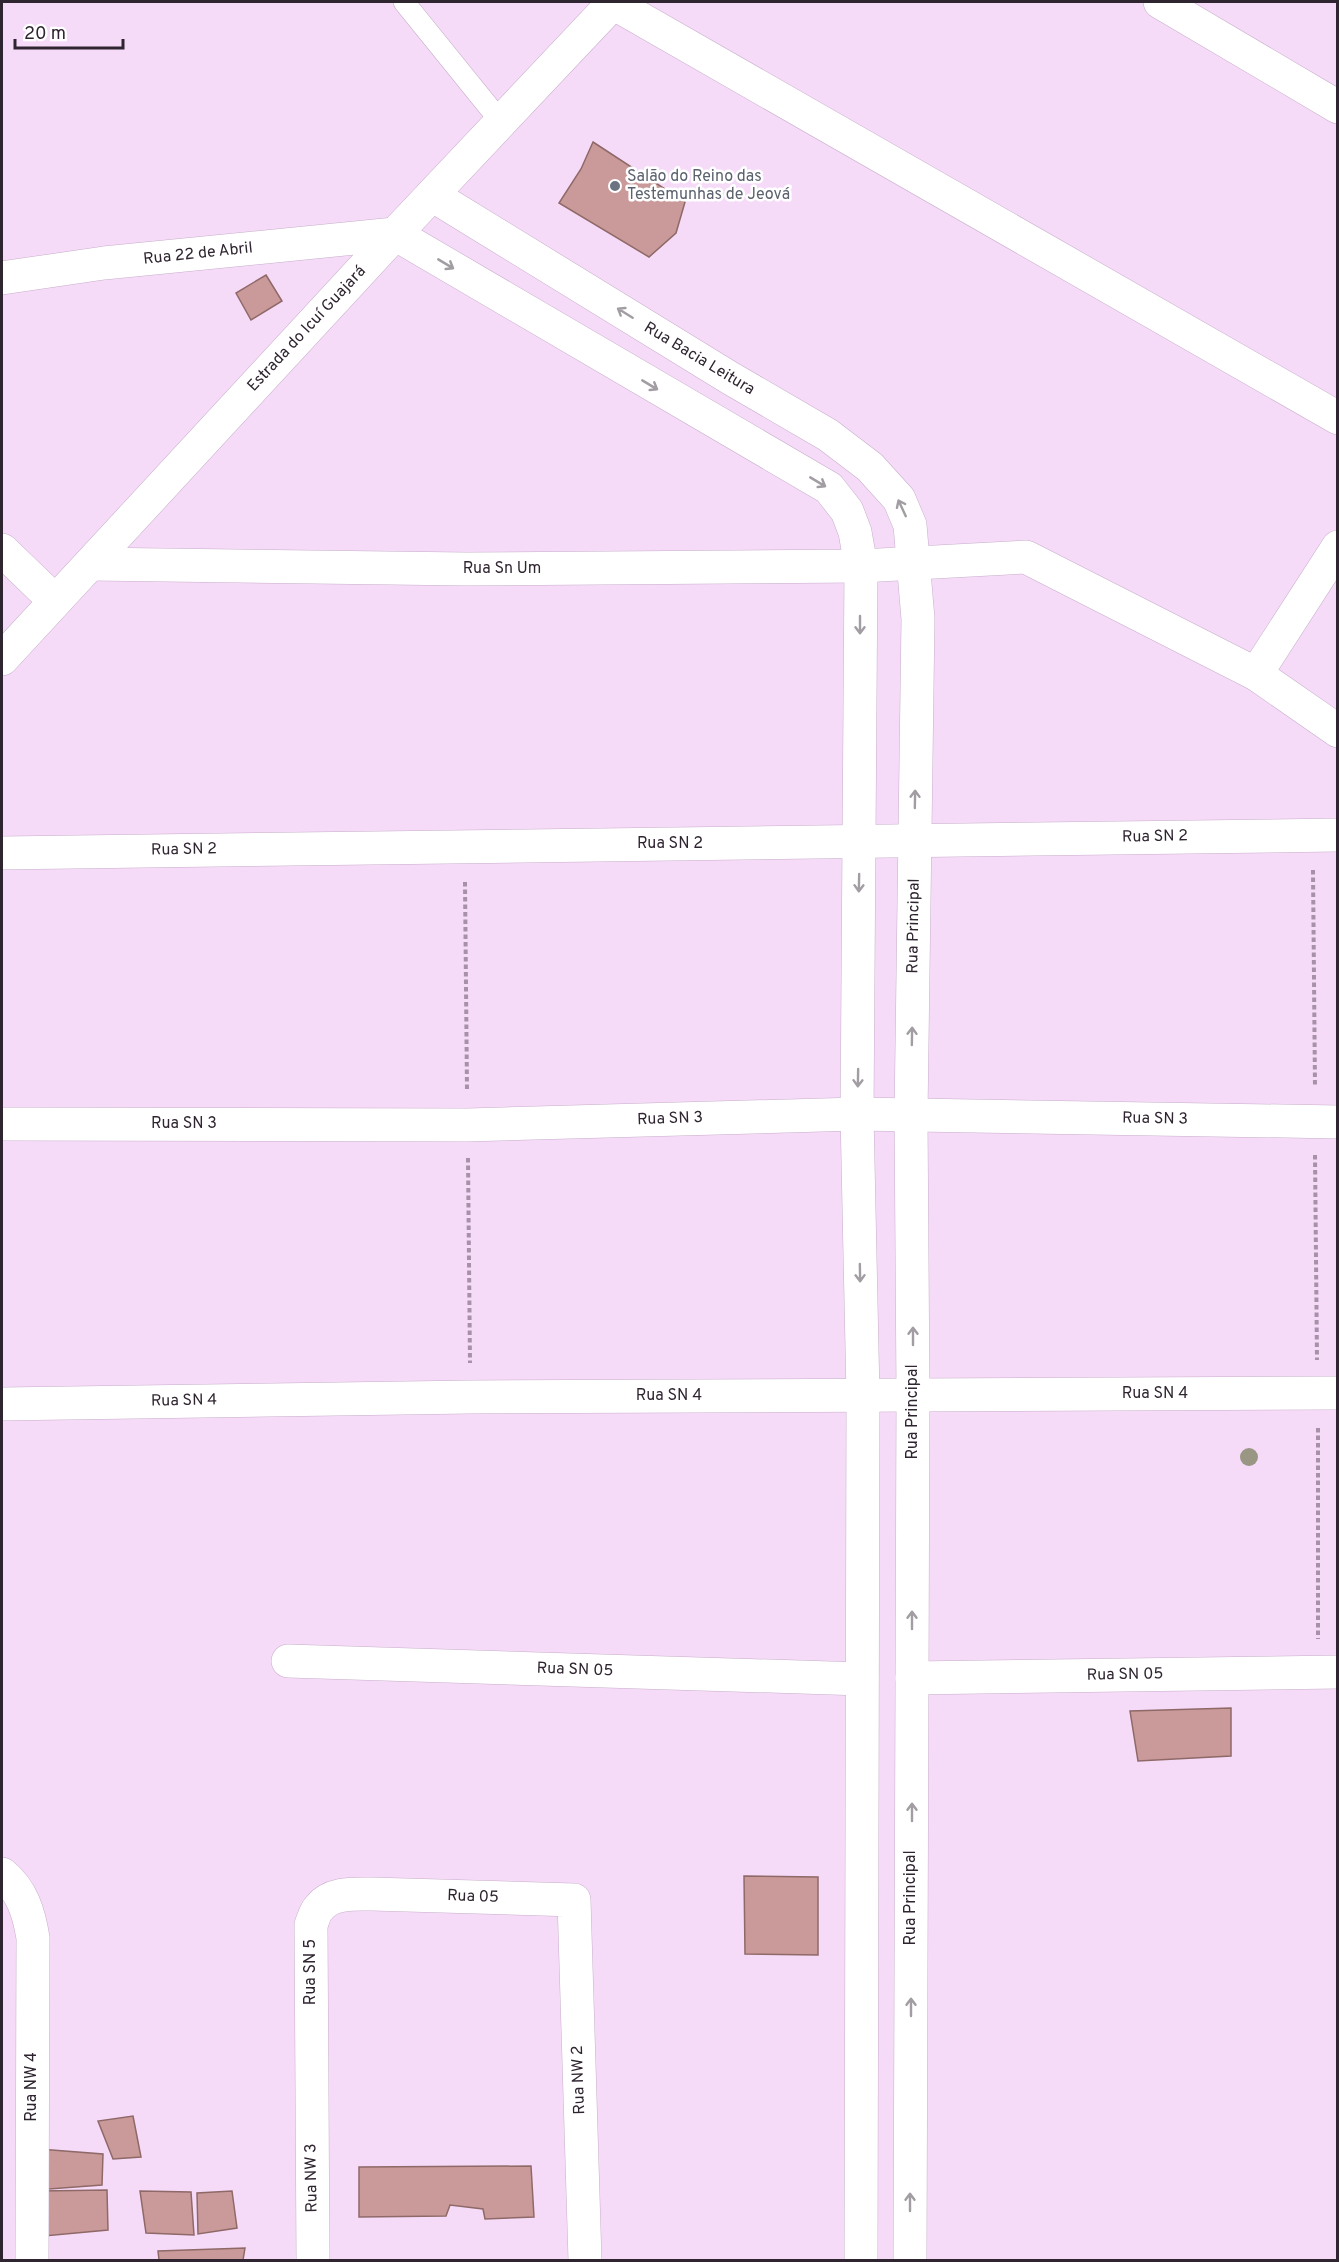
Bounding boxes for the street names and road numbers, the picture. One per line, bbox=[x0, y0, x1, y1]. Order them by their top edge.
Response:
street label: Rua 22 de Abril bbox=[142, 238, 254, 270]
street label: Estrada do Icuí Guajará bbox=[243, 262, 371, 396]
street label: Rua Bacia Leitura bbox=[640, 318, 758, 400]
street label: Rua Sn Um bbox=[463, 559, 541, 579]
street label: Rua SN 2 bbox=[1122, 826, 1188, 848]
street label: Rua SN 2 bbox=[637, 834, 703, 854]
street label: Rua SN 2 bbox=[151, 839, 217, 861]
street label: Rua Principal bbox=[903, 878, 925, 974]
street label: Rua SN 3 bbox=[637, 1108, 703, 1130]
street label: Rua SN 3 bbox=[1122, 1108, 1188, 1130]
street label: Rua SN 3 bbox=[151, 1114, 217, 1134]
street label: Rua Principal bbox=[903, 1364, 923, 1460]
street label: Rua SN 4 bbox=[1122, 1384, 1188, 1404]
street label: Rua SN 4 bbox=[636, 1386, 702, 1406]
street label: Rua SN 4 bbox=[151, 1390, 217, 1412]
street label: Rua SN 05 bbox=[536, 1659, 614, 1681]
street label: Rua SN 05 bbox=[1087, 1664, 1163, 1686]
street label: Rua Principal bbox=[901, 1850, 921, 1946]
street label: Rua 05 bbox=[447, 1886, 499, 1908]
street label: Rua SN 5 bbox=[301, 1939, 321, 2005]
street label: Rua NW 2 bbox=[568, 2045, 590, 2115]
street label: Rua NW 4 bbox=[22, 2052, 42, 2122]
street label: Rua NW 3 bbox=[301, 2143, 323, 2213]

